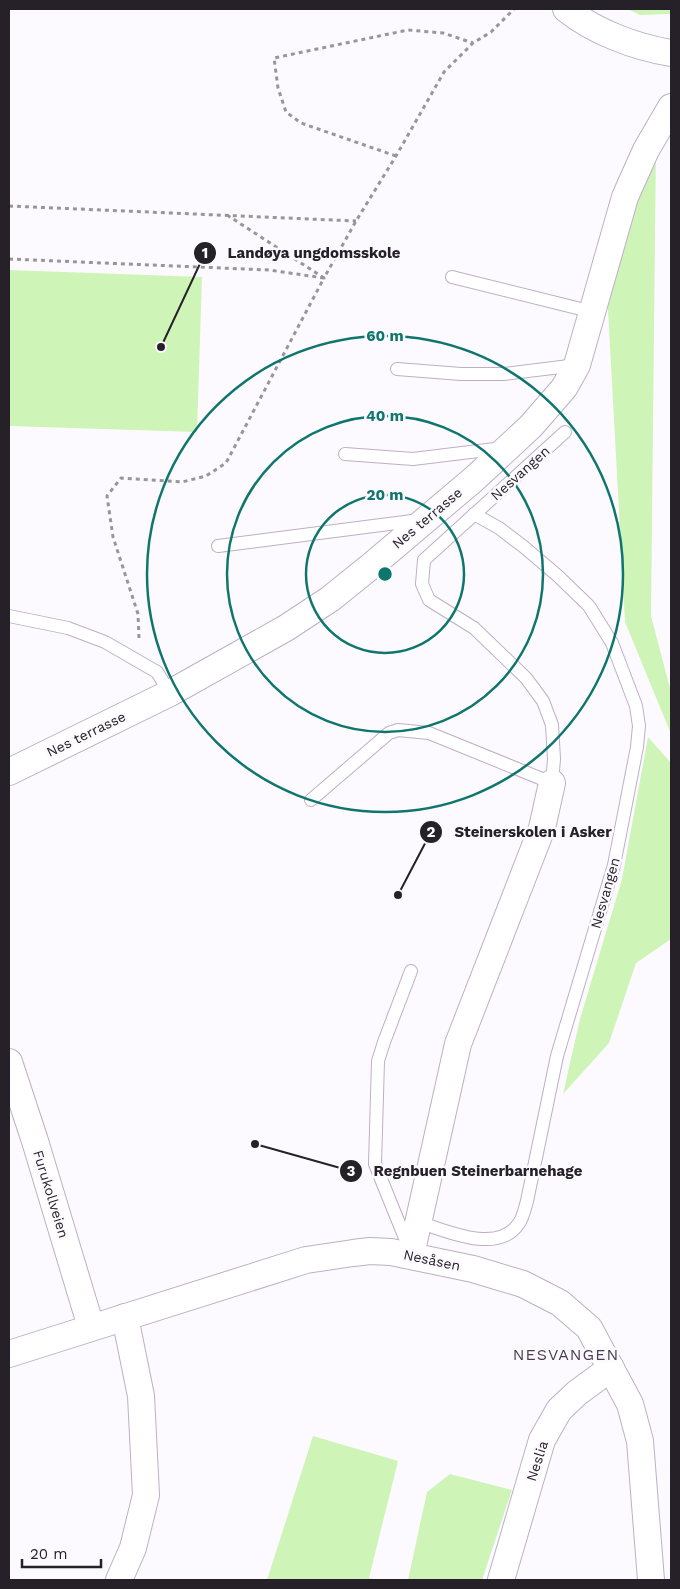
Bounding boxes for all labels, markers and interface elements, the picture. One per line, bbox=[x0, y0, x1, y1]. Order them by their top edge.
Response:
callout: Landøya ungdomsskole bbox=[192, 238, 410, 268]
text: 1 bbox=[202, 244, 208, 262]
text: Landøya ungdomsskole bbox=[227, 244, 401, 262]
text: 60 m bbox=[366, 327, 404, 345]
text: 40 m bbox=[366, 407, 404, 425]
street label: Nesvangen bbox=[487, 443, 553, 503]
street label: Nes terrasse bbox=[389, 484, 465, 552]
text: 20 m bbox=[366, 486, 404, 504]
centre of rings bbox=[376, 565, 394, 583]
street label: Nes terrasse bbox=[44, 708, 128, 760]
callout: Steinerskolen i Asker bbox=[419, 817, 621, 847]
text: 2 bbox=[427, 823, 436, 841]
text: Steinerskolen i Asker bbox=[454, 823, 612, 841]
street label: Nesvangen bbox=[587, 856, 623, 930]
street label: Furukollveien bbox=[30, 1148, 72, 1240]
callout: Regnbuen Steinerbarnehage bbox=[338, 1156, 592, 1186]
text: 3 bbox=[347, 1162, 356, 1180]
text: Regnbuen Steinerbarnehage bbox=[374, 1162, 583, 1180]
street label: Nesåsen bbox=[402, 1246, 462, 1274]
district label: NESVANGEN bbox=[513, 1345, 619, 1364]
street label: Neslia bbox=[523, 1439, 551, 1483]
scale bar bbox=[22, 1536, 101, 1568]
text: 20 m bbox=[30, 1545, 68, 1563]

